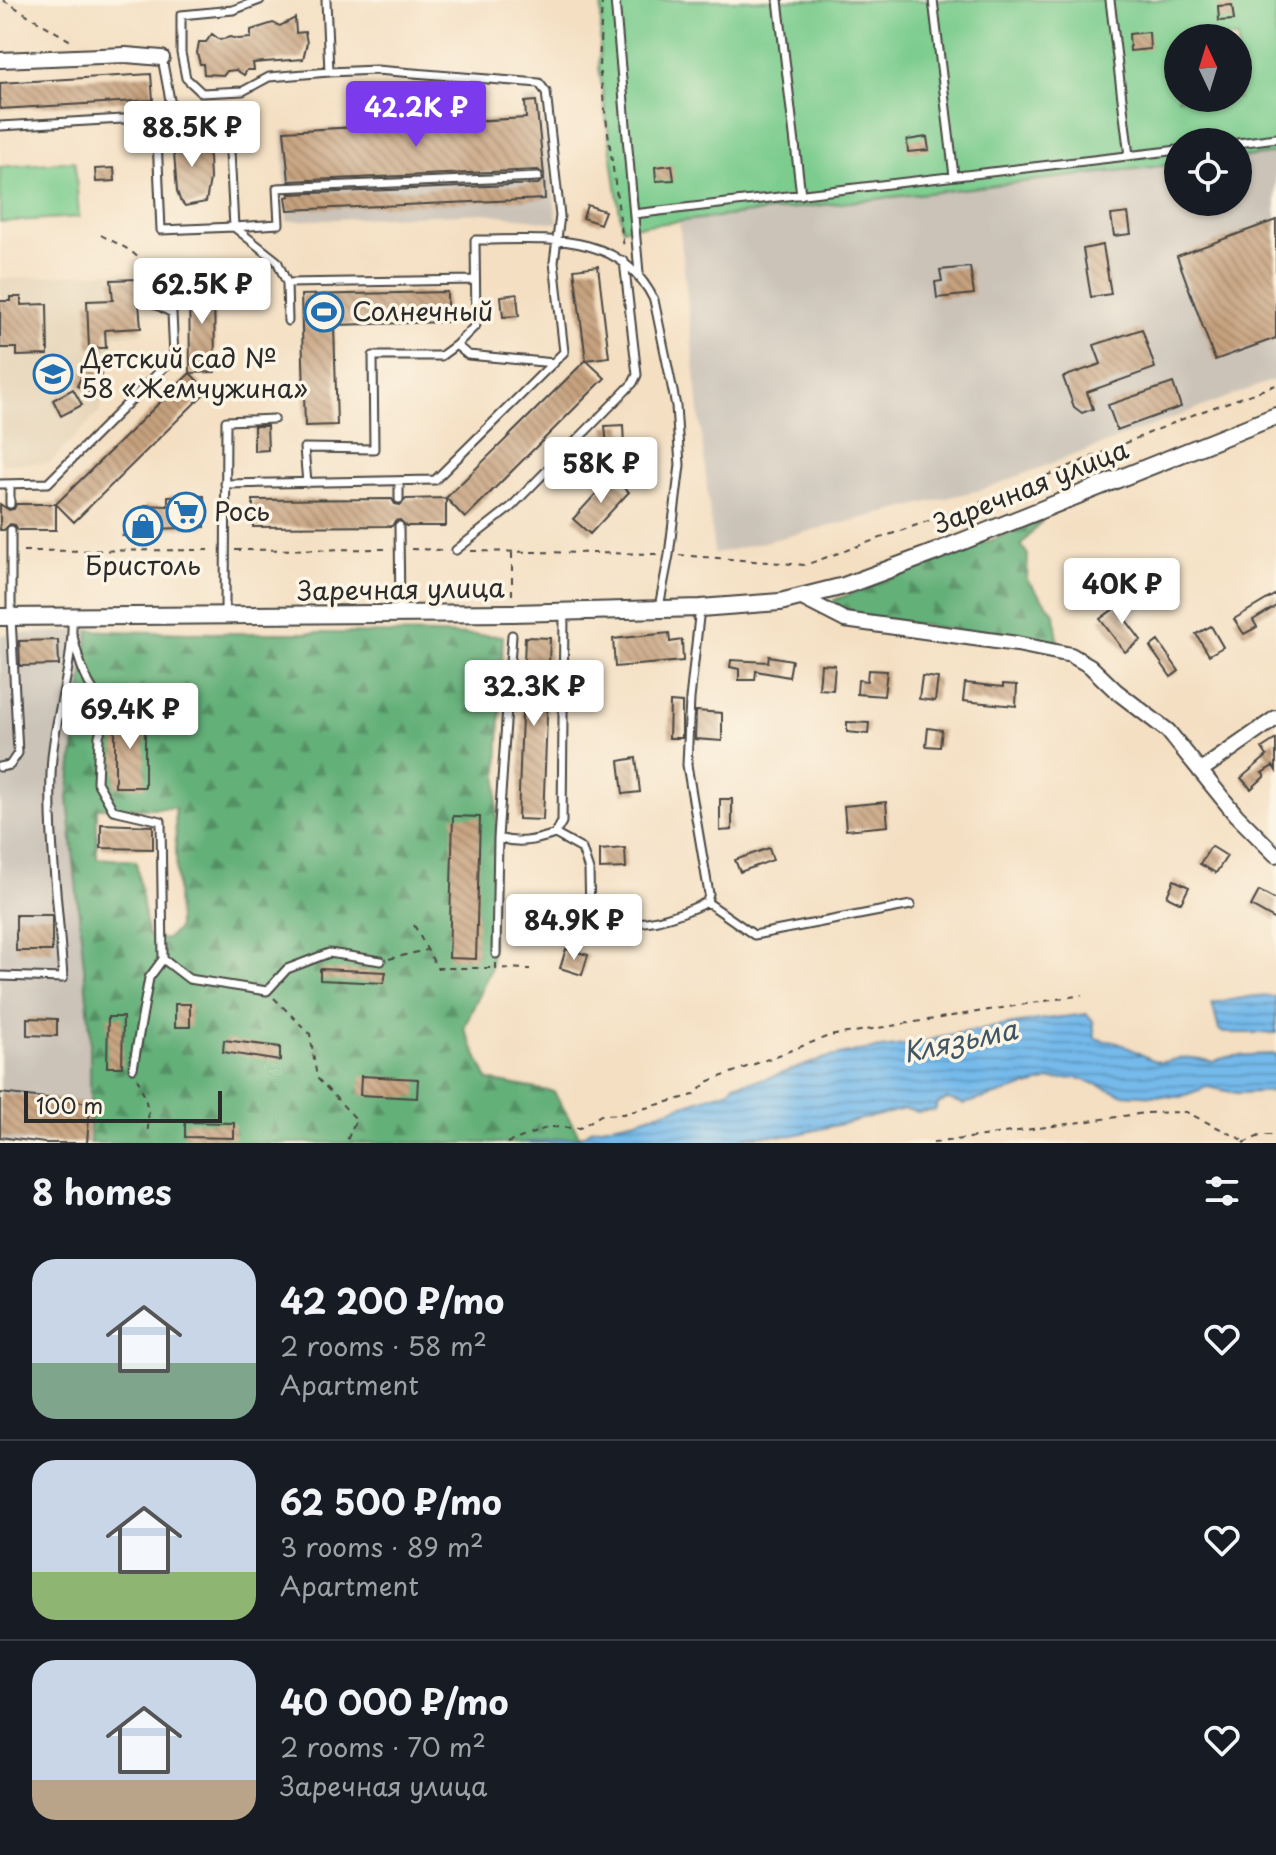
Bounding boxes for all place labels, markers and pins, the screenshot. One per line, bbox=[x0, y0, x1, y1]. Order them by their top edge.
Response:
pin: 42.2K ₽ bbox=[342, 81, 490, 149]
pin: 88.5K ₽ bbox=[118, 101, 266, 169]
pin: 62.5K ₽ bbox=[128, 258, 276, 326]
sports icon: Солнечный bbox=[303, 291, 345, 333]
place label: Солнечный bbox=[352, 291, 493, 330]
place label: Детский сад № 58 «Жемчужина» bbox=[80, 338, 308, 407]
school or university icon: Детский сад № 58 «Жемчужина» bbox=[32, 353, 74, 395]
pin: 58K ₽ bbox=[545, 437, 657, 505]
supermarket icon: Рось bbox=[165, 491, 207, 533]
place label: Рось bbox=[214, 491, 270, 530]
shop icon: Бристоль bbox=[122, 505, 164, 547]
place label: Бристоль bbox=[85, 545, 201, 584]
pin: 40K ₽ bbox=[1066, 558, 1178, 626]
pin: 32.3K ₽ bbox=[460, 660, 608, 728]
pin: 69.4K ₽ bbox=[56, 683, 204, 751]
pin: 84.9K ₽ bbox=[500, 894, 648, 962]

